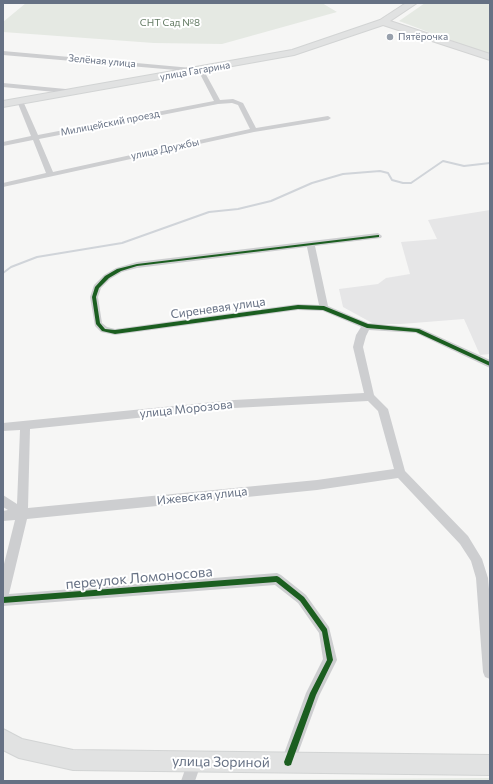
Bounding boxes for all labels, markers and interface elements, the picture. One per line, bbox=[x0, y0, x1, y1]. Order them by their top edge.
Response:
park label: СНТ Сад №8 bbox=[140, 17, 200, 29]
place label: Пятёрочка bbox=[398, 31, 448, 43]
marker: Пятёрочка bbox=[385, 32, 395, 42]
street label: Зелёная улица bbox=[68, 52, 136, 70]
street label: улица Гагарина bbox=[159, 59, 231, 83]
street label: Милицейский проезд bbox=[59, 107, 161, 139]
street label: улица Дружбы bbox=[130, 136, 200, 162]
street label: Сиреневая улица bbox=[170, 294, 266, 322]
street label: улица Морозова bbox=[139, 397, 233, 421]
street label: Ижевская улица bbox=[156, 484, 248, 508]
street label: переулок Ломоносова bbox=[65, 563, 213, 593]
street label: улица Зориной bbox=[172, 753, 270, 771]

